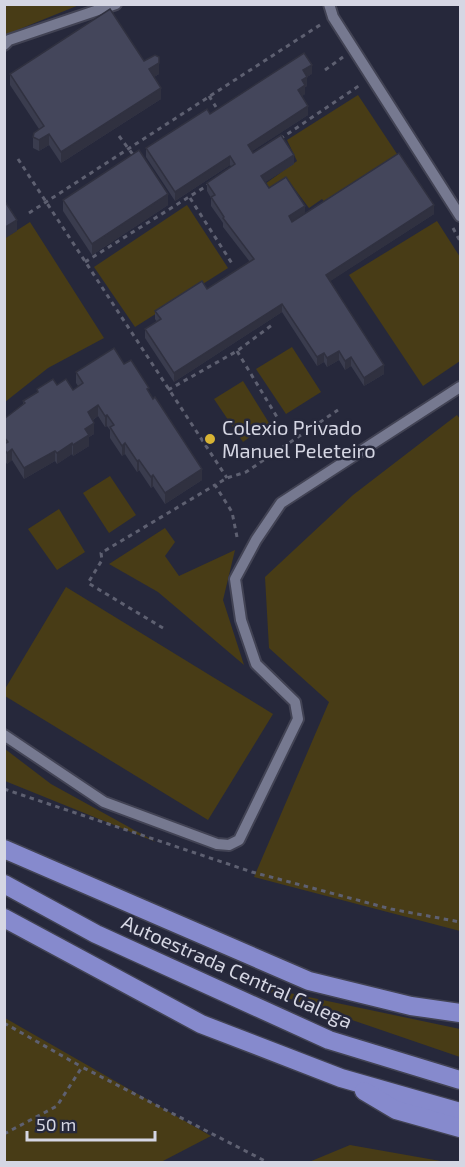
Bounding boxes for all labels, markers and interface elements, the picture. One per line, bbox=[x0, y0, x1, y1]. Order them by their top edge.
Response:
place label: Colexio Privado Manuel Peleteiro bbox=[222, 415, 376, 462]
marker: Colexio Privado Manuel Peleteiro bbox=[203, 432, 217, 446]
street label: Autoestrada Central Galega bbox=[118, 909, 356, 1033]
scale bar bbox=[27, 1104, 154, 1142]
text: 50 m bbox=[36, 1113, 76, 1135]

